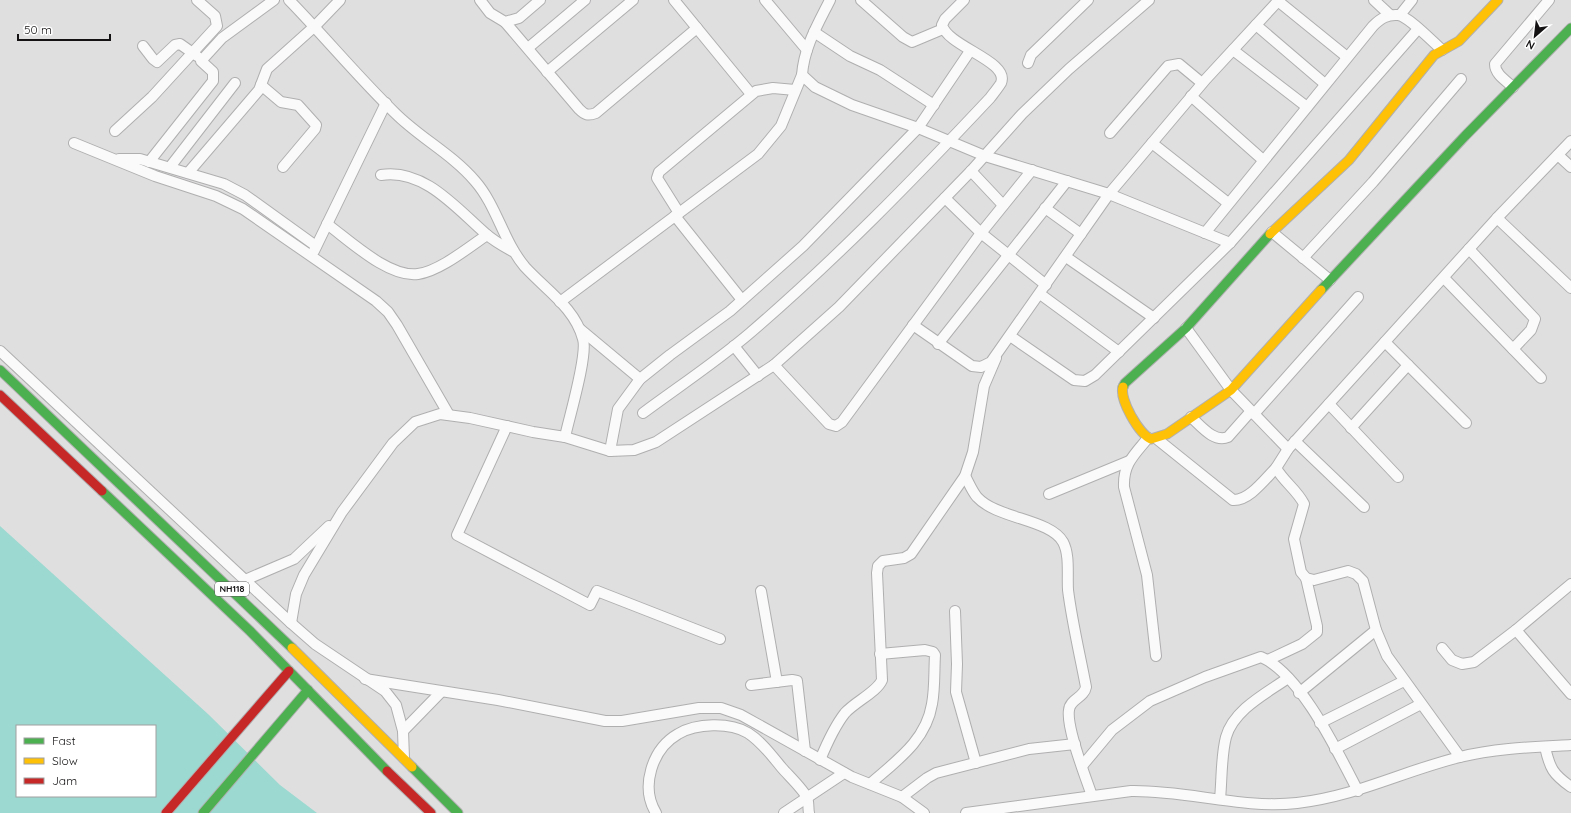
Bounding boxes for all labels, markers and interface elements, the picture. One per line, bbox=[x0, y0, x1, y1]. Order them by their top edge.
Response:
scale bar bbox=[18, 16, 110, 42]
north arrow bbox=[1515, 16, 1555, 56]
text: 50 m bbox=[24, 22, 52, 37]
text: N bbox=[1523, 37, 1537, 53]
road number: NH118 bbox=[215, 582, 249, 596]
legend bbox=[16, 725, 156, 797]
text: Fast bbox=[52, 733, 76, 748]
text: Slow bbox=[52, 753, 78, 768]
text: Jam bbox=[52, 773, 77, 788]

